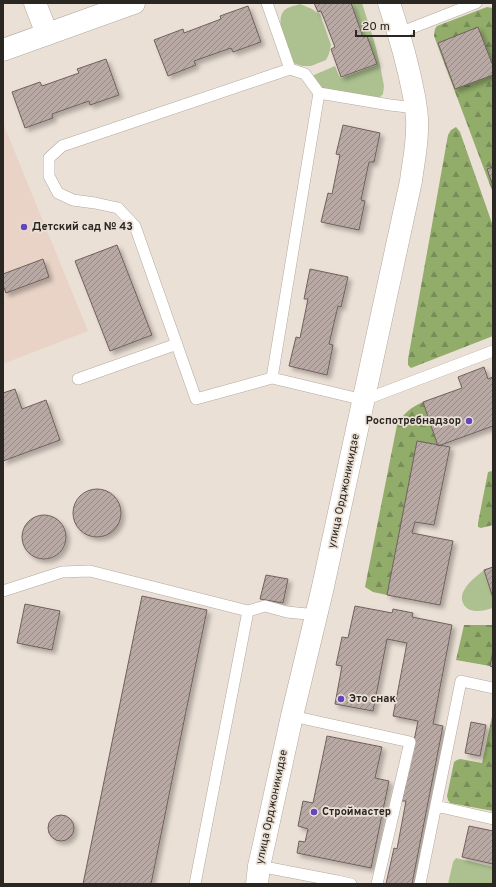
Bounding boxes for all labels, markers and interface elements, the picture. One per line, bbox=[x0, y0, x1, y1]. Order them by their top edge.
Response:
scale bar bbox=[356, 12, 414, 38]
text: 20 m bbox=[362, 19, 390, 35]
place label: Детский сад № 43 bbox=[32, 220, 133, 234]
marker: Детский сад № 43 bbox=[19, 222, 29, 232]
place label: Роспотребнадзор bbox=[366, 414, 461, 428]
marker: Роспотребнадзор bbox=[464, 416, 474, 426]
street label: улица Орджоникидзе bbox=[325, 432, 363, 550]
place label: Это снак bbox=[349, 692, 396, 706]
marker: Это снак bbox=[336, 694, 346, 704]
street label: улица Орджоникидзе bbox=[253, 748, 291, 866]
place label: Строймастер bbox=[322, 805, 391, 819]
marker: Строймастер bbox=[309, 807, 319, 817]

